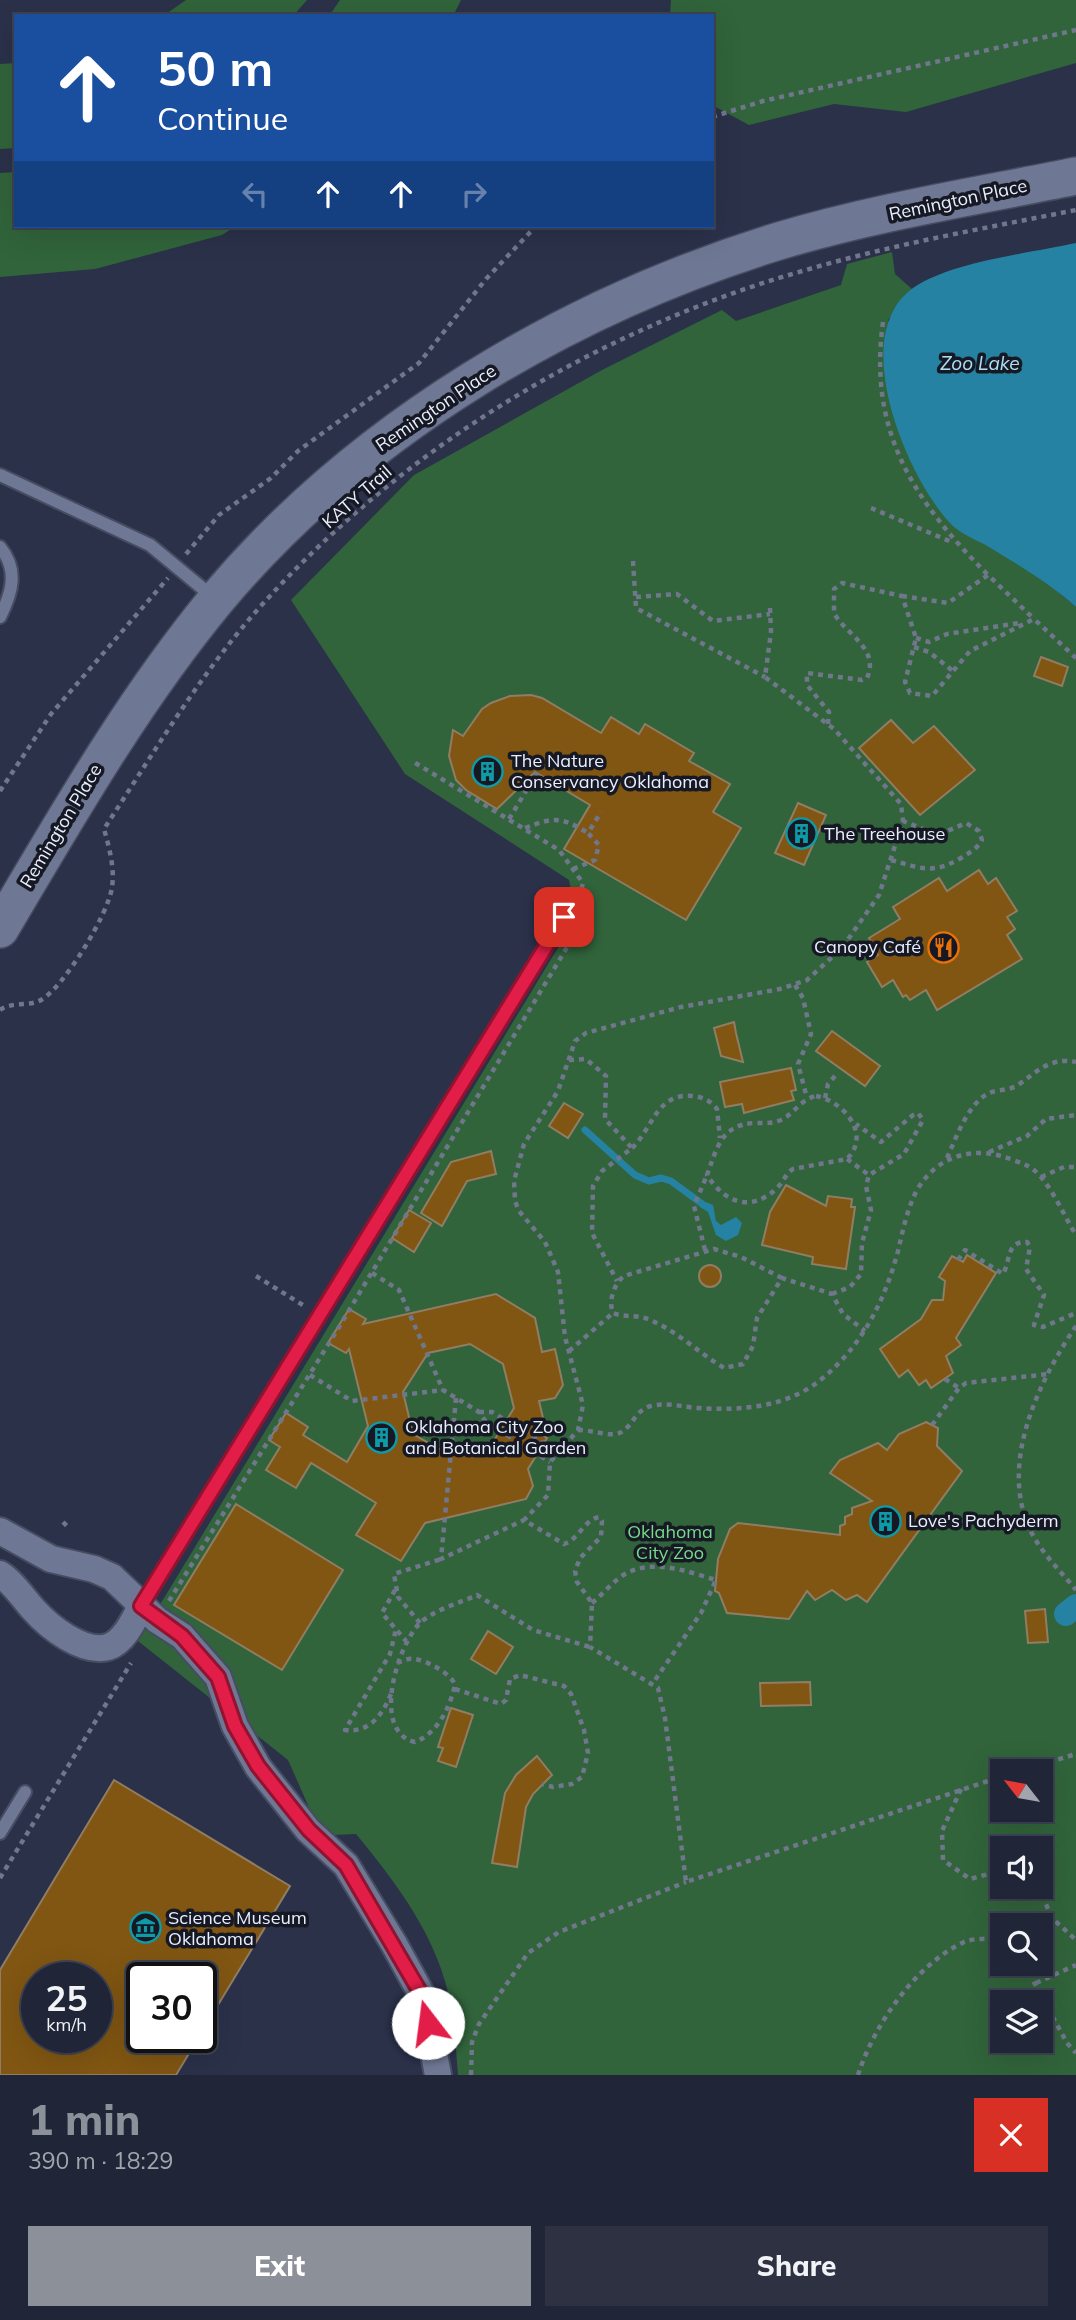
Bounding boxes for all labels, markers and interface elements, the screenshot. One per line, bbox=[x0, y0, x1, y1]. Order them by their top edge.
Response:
text: 50 m bbox=[157, 37, 273, 98]
icon: ahead bbox=[42, 42, 133, 133]
text: Continue bbox=[157, 98, 288, 138]
street label: Remington Place bbox=[887, 174, 1029, 225]
icon: left bbox=[236, 175, 274, 213]
icon: ahead bbox=[309, 175, 347, 213]
icon: ahead bbox=[382, 175, 420, 213]
icon: right bbox=[455, 175, 493, 213]
water label: Zoo Lake bbox=[940, 351, 1020, 375]
street label: Remington Place bbox=[371, 359, 500, 456]
street label: KATY Trail bbox=[317, 460, 396, 533]
place label: The Nature Conservancy Oklahoma bbox=[511, 749, 709, 793]
building icon: The Nature Conservancy Oklahoma bbox=[471, 754, 505, 788]
street label: Remington Place bbox=[15, 760, 107, 892]
building icon: The Treehouse bbox=[784, 817, 818, 851]
place label: The Treehouse bbox=[824, 822, 945, 845]
pin bbox=[534, 887, 594, 947]
icon: arrive bbox=[545, 898, 583, 936]
restaurant icon: Canopy Café bbox=[927, 930, 961, 964]
place label: Canopy Café bbox=[814, 935, 921, 958]
place label: Oklahoma City Zoo and Botanical Garden bbox=[405, 1415, 586, 1459]
building icon: Oklahoma City Zoo and Botanical Garden bbox=[365, 1420, 399, 1454]
building icon: Love's Pachyderm bbox=[868, 1504, 902, 1538]
place label: Love's Pachyderm bbox=[908, 1509, 1059, 1532]
park label: Oklahoma City Zoo bbox=[627, 1520, 713, 1564]
north arrow bbox=[990, 1759, 1054, 1822]
map controls bbox=[990, 1759, 1053, 2053]
button: sound bbox=[990, 1836, 1053, 1899]
place label: Science Museum Oklahoma bbox=[168, 1906, 307, 1950]
museum icon: Science Museum Oklahoma bbox=[128, 1911, 162, 1945]
button: search bbox=[990, 1913, 1053, 1976]
speed limit sign: 30 bbox=[126, 1962, 217, 2053]
text: 25 bbox=[45, 1976, 88, 2020]
position arrow bbox=[391, 1986, 465, 2060]
button: layers bbox=[990, 1990, 1053, 2053]
text: km/h bbox=[46, 2013, 87, 2036]
text: 1 min bbox=[28, 2093, 141, 2146]
button: close bbox=[974, 2098, 1048, 2172]
text: 390 m · 18:29 bbox=[28, 2146, 173, 2175]
button: Exit bbox=[28, 2226, 531, 2306]
button: Share bbox=[545, 2226, 1048, 2306]

